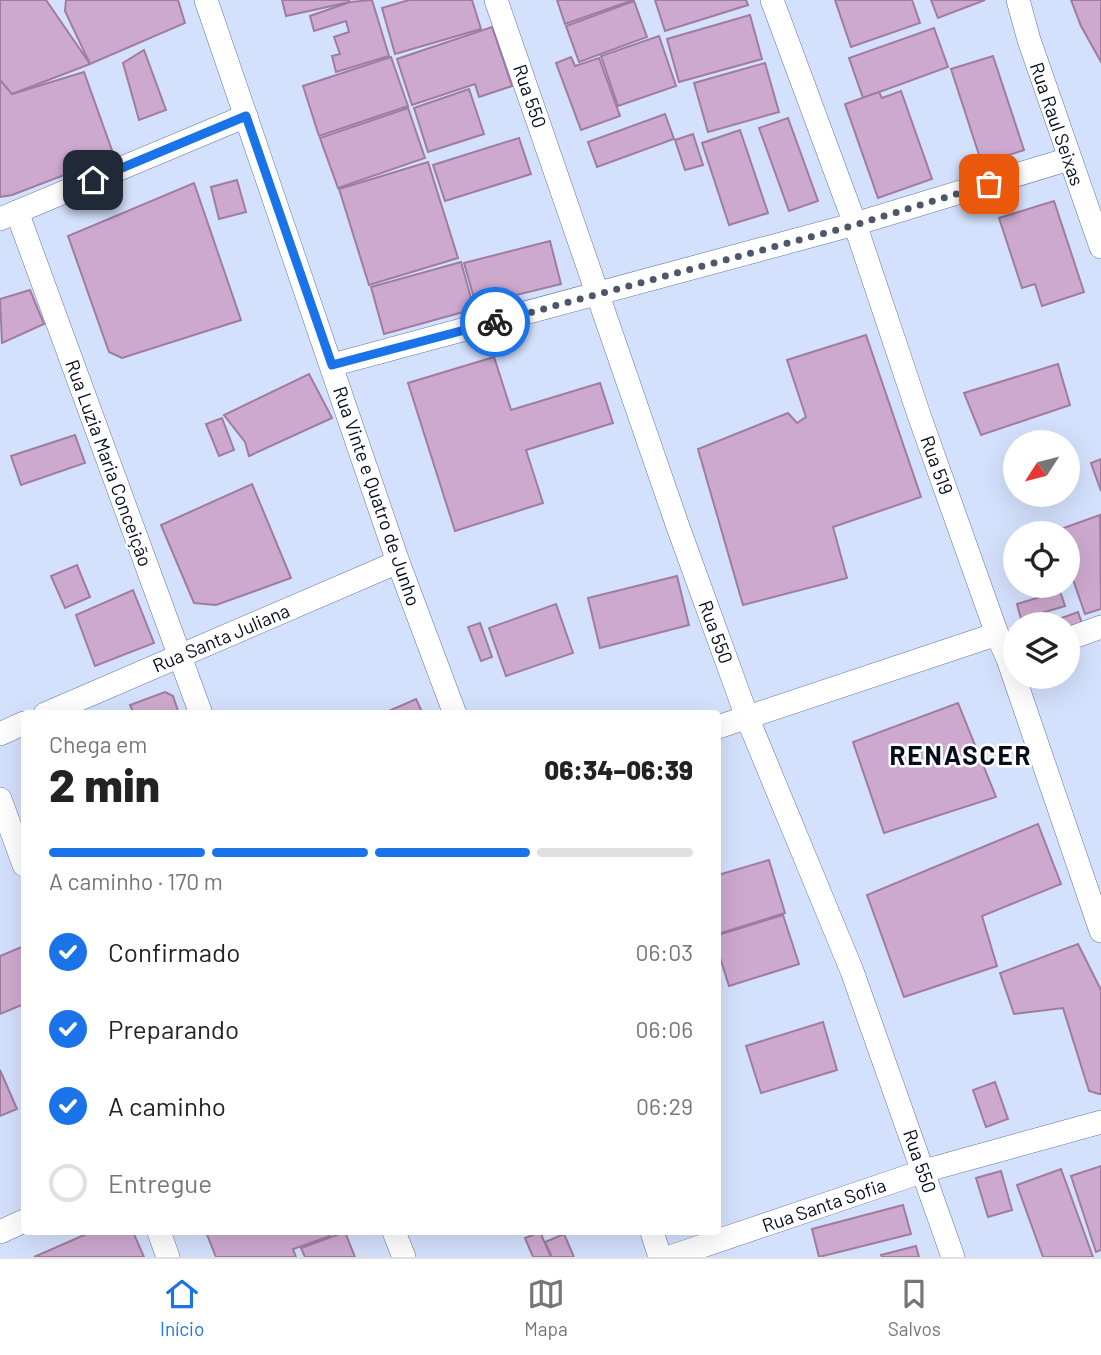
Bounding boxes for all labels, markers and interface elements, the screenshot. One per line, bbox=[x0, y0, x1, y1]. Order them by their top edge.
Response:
street label: Rua Raul Seixas bbox=[1026, 59, 1089, 189]
street label: Rua 550 bbox=[509, 61, 552, 131]
pin bbox=[63, 150, 123, 210]
pin bbox=[959, 154, 1019, 214]
icon: home bbox=[74, 161, 112, 199]
icon: bag bbox=[970, 165, 1008, 203]
courier bbox=[460, 287, 530, 357]
icon: bike bbox=[476, 303, 514, 341]
street label: Rua Luzia Maria Conceição bbox=[61, 356, 158, 569]
street label: Rua Vinte e Quatro de Junho bbox=[329, 383, 426, 609]
north arrow bbox=[1003, 430, 1080, 508]
map controls bbox=[1003, 430, 1080, 689]
street label: Rua 519 bbox=[916, 432, 959, 497]
button: locate bbox=[1003, 521, 1080, 598]
street label: Rua 550 bbox=[694, 597, 738, 667]
street label: Rua Santa Juliana bbox=[149, 598, 293, 677]
button: layers bbox=[1003, 612, 1080, 689]
text: Chega em bbox=[49, 730, 147, 758]
district label: RENASCER bbox=[889, 739, 1033, 770]
text: 06:34–06:39 bbox=[544, 754, 693, 785]
text: 2 min bbox=[49, 756, 160, 811]
text: A caminho · 170 m bbox=[49, 867, 223, 895]
icon: check bbox=[49, 933, 87, 971]
text: Confirmado bbox=[108, 936, 240, 967]
text: 06:03 bbox=[636, 938, 693, 966]
icon: check bbox=[49, 1010, 87, 1048]
text: Preparando bbox=[108, 1013, 239, 1044]
text: 06:06 bbox=[636, 1015, 693, 1043]
icon: check bbox=[49, 1087, 87, 1125]
text: A caminho bbox=[108, 1090, 226, 1121]
text: 06:29 bbox=[636, 1092, 693, 1120]
street label: Rua 550 bbox=[899, 1126, 942, 1196]
text: Entregue bbox=[108, 1167, 212, 1198]
street label: Rua Santa Sofia bbox=[759, 1173, 889, 1236]
tab: Início bbox=[160, 1275, 204, 1340]
tab: Mapa bbox=[524, 1275, 568, 1340]
tab: Salvos bbox=[888, 1275, 941, 1340]

